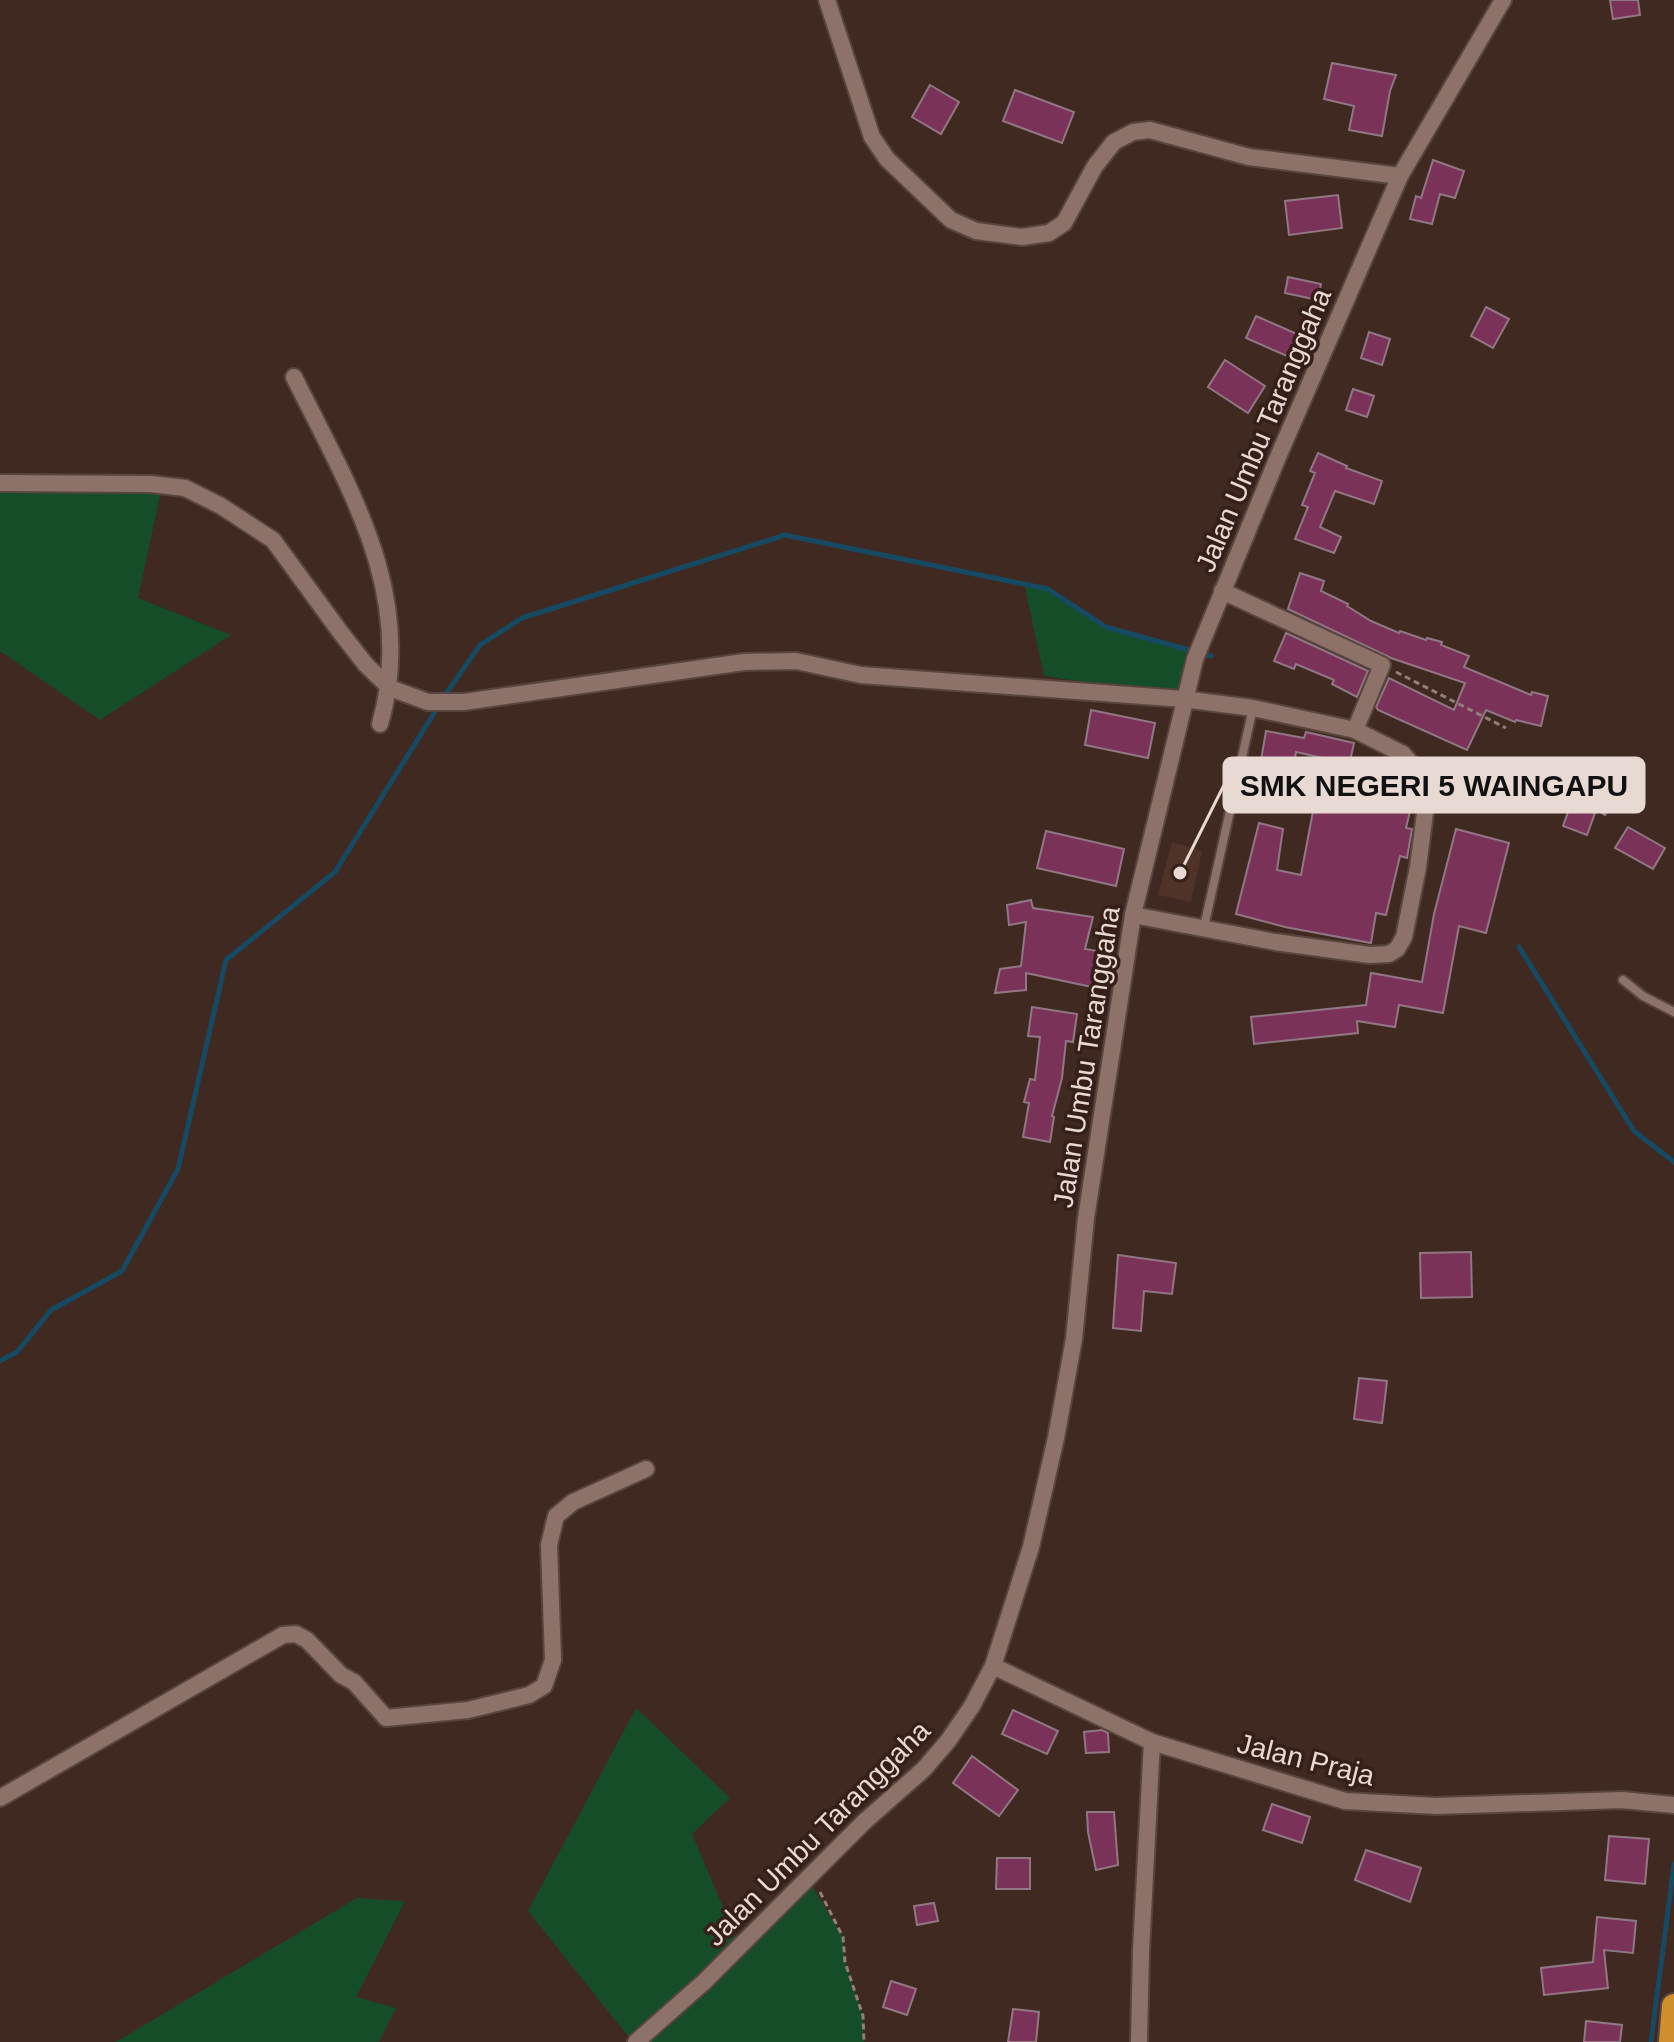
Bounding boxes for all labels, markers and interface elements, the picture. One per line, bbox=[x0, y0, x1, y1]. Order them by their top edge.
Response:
street label: Jalan Umbu Taranggaha bbox=[1190, 284, 1337, 576]
callout: SMK NEGERI 5 WAINGAPU bbox=[1224, 758, 1644, 812]
text: SMK NEGERI 5 WAINGAPU bbox=[1240, 769, 1628, 802]
street label: Jalan Umbu Taranggaha bbox=[1047, 904, 1126, 1210]
street label: Jalan Umbu Taranggaha bbox=[699, 1714, 936, 1952]
street label: Jalan Praja bbox=[1234, 1727, 1378, 1792]

